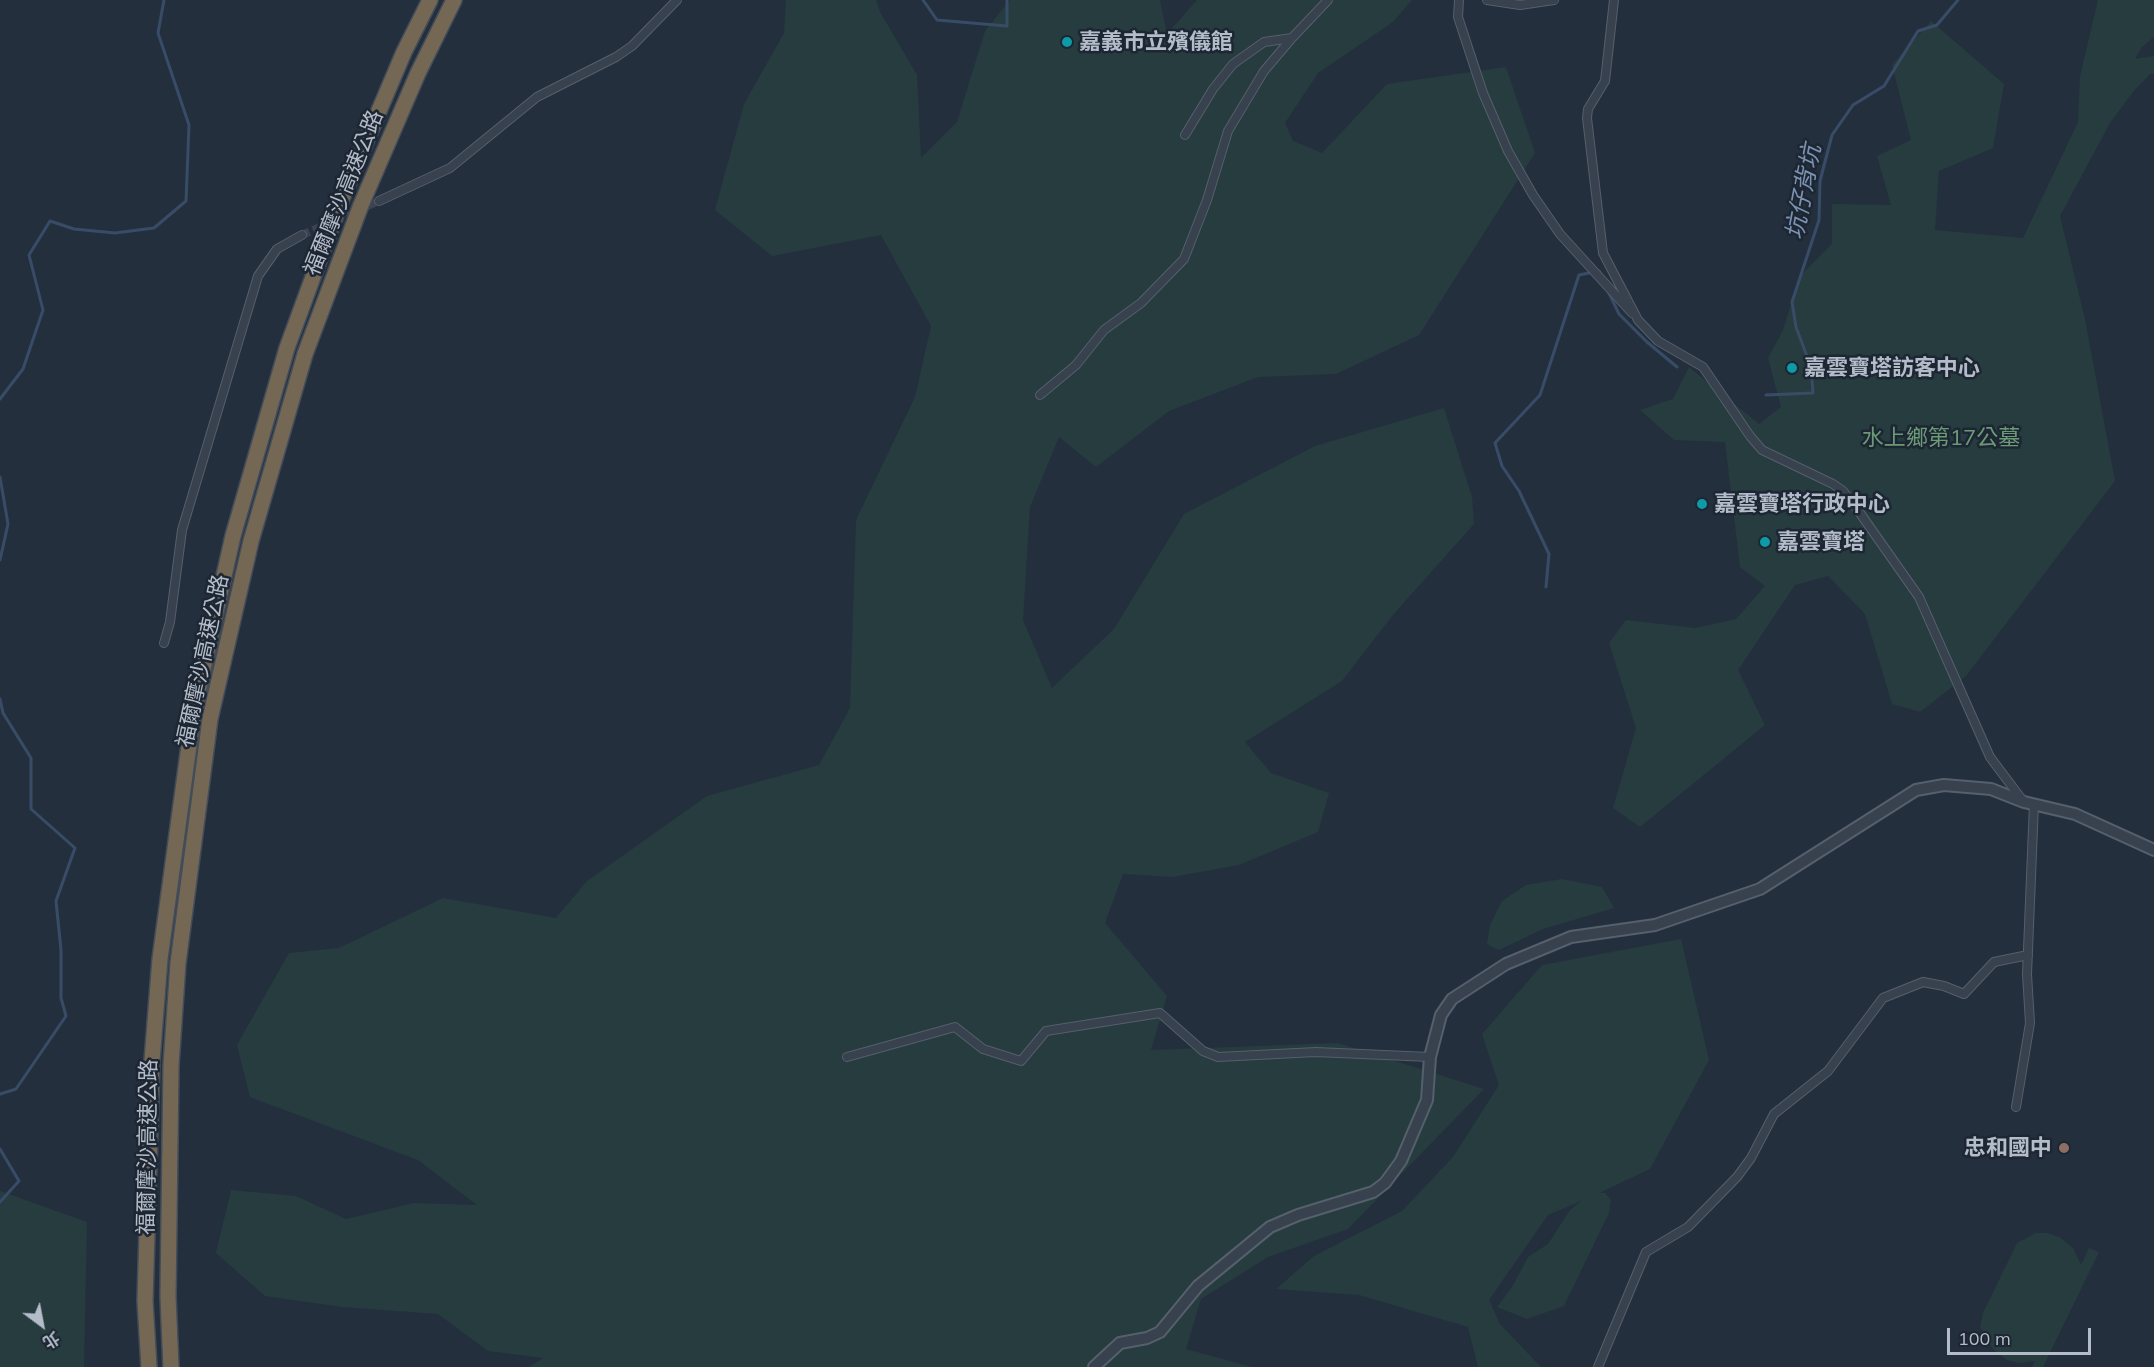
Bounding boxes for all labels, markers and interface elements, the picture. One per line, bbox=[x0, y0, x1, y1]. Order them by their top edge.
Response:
place label: 嘉義市立殯儀館 bbox=[1079, 29, 1233, 55]
marker: 嘉義市立殯儀館 bbox=[1060, 35, 1074, 49]
street label: 福爾摩沙高速公路 bbox=[299, 106, 389, 280]
water label: 坑仔背坑 bbox=[1781, 142, 1827, 242]
place label: 嘉雲寶塔訪客中心 bbox=[1804, 355, 1980, 381]
marker: 嘉雲寶塔訪客中心 bbox=[1785, 361, 1799, 375]
park label: 水上鄉第17公墓 bbox=[1862, 425, 2020, 451]
place label: 嘉雲寶塔行政中心 bbox=[1714, 491, 1890, 517]
marker: 嘉雲寶塔行政中心 bbox=[1695, 497, 1709, 511]
place label: 嘉雲寶塔 bbox=[1777, 529, 1865, 555]
marker: 嘉雲寶塔 bbox=[1758, 535, 1772, 549]
street label: 福爾摩沙高速公路 bbox=[172, 572, 234, 750]
street label: 福爾摩沙高速公路 bbox=[133, 1059, 163, 1235]
place label: 忠和國中 bbox=[1964, 1135, 2052, 1161]
marker: 忠和國中 bbox=[2057, 1141, 2071, 1155]
north arrow bbox=[12, 1295, 72, 1355]
scale bar bbox=[1950, 1316, 2094, 1354]
text: 100 m bbox=[1958, 1327, 2011, 1350]
text: 北 bbox=[39, 1328, 64, 1353]

